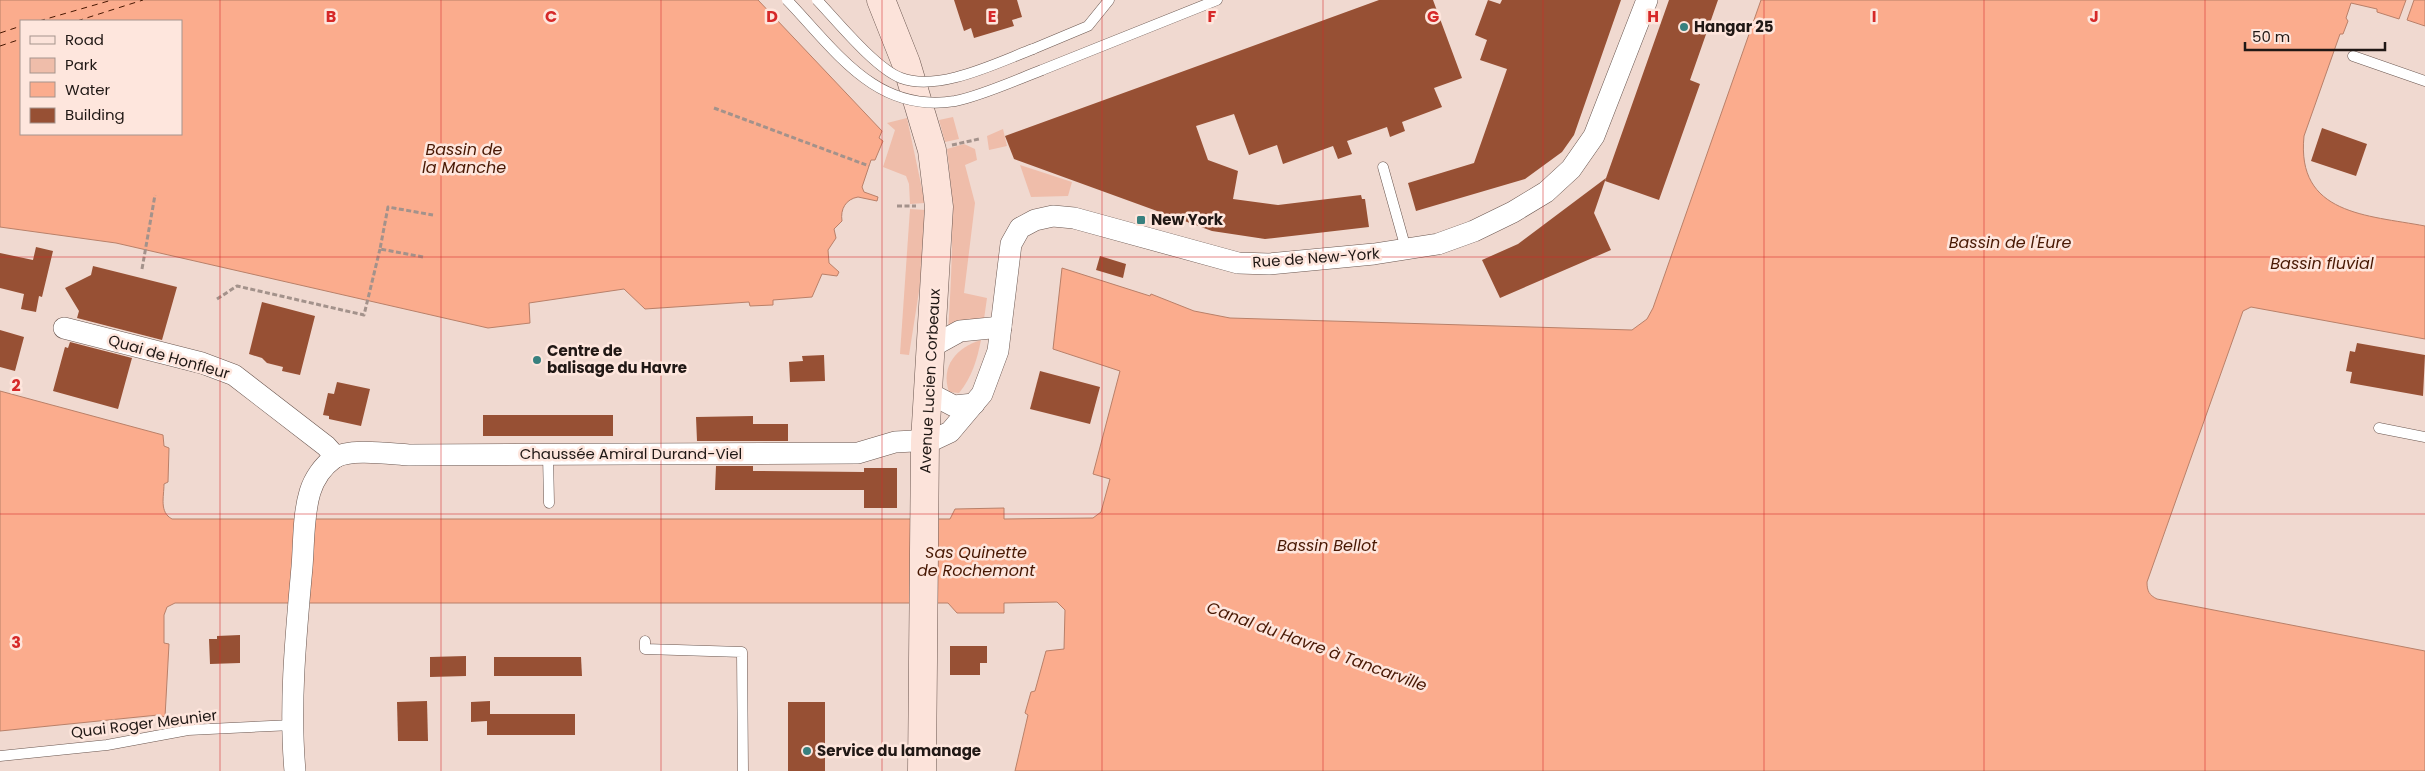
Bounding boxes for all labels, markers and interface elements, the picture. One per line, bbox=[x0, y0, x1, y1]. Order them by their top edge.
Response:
text: B bbox=[326, 5, 336, 28]
text: C bbox=[545, 5, 557, 28]
text: D bbox=[766, 5, 778, 28]
text: E bbox=[988, 5, 996, 28]
text: F bbox=[1208, 5, 1217, 28]
text: G bbox=[1427, 5, 1439, 28]
text: H bbox=[1647, 5, 1659, 28]
text: I bbox=[1872, 5, 1876, 28]
text: J bbox=[2089, 5, 2099, 28]
place label: Hangar 25 bbox=[1694, 16, 1774, 37]
legend bbox=[20, 20, 182, 135]
scale bar bbox=[2245, 20, 2385, 52]
marker: Hangar 25 bbox=[1678, 21, 1690, 33]
text: 50 m bbox=[2252, 26, 2290, 47]
text: Road bbox=[65, 29, 104, 50]
text: Park bbox=[65, 54, 97, 75]
text: Water bbox=[65, 79, 111, 100]
text: Building bbox=[65, 104, 125, 125]
water label: Bassin de la Manche bbox=[422, 138, 506, 179]
place label: New York bbox=[1151, 209, 1224, 230]
marker: New York bbox=[1135, 214, 1147, 226]
water label: Bassin de l'Eure bbox=[1949, 231, 2071, 254]
street label: Rue de New-York bbox=[1252, 243, 1381, 272]
water label: Bassin fluvial bbox=[2270, 252, 2374, 275]
street label: Avenue Lucien Corbeaux bbox=[914, 288, 945, 474]
street label: Quai de Honfleur bbox=[106, 329, 233, 384]
place label: Centre de balisage du Havre bbox=[547, 340, 687, 378]
marker: Centre de balisage du Havre bbox=[531, 354, 543, 366]
text: 2 bbox=[11, 374, 21, 397]
street label: Chaussée Amiral Durand-Viel bbox=[520, 443, 742, 464]
water label: Bassin Bellot bbox=[1277, 534, 1378, 557]
water label: Sas Quinette de Rochemont bbox=[917, 541, 1036, 582]
water label: Canal du Havre à Tancarville bbox=[1204, 596, 1430, 697]
text: 3 bbox=[11, 631, 21, 654]
street label: Quai Roger Meunier bbox=[70, 704, 219, 743]
place label: Service du lamanage bbox=[817, 740, 981, 761]
marker: Service du lamanage bbox=[801, 745, 813, 757]

